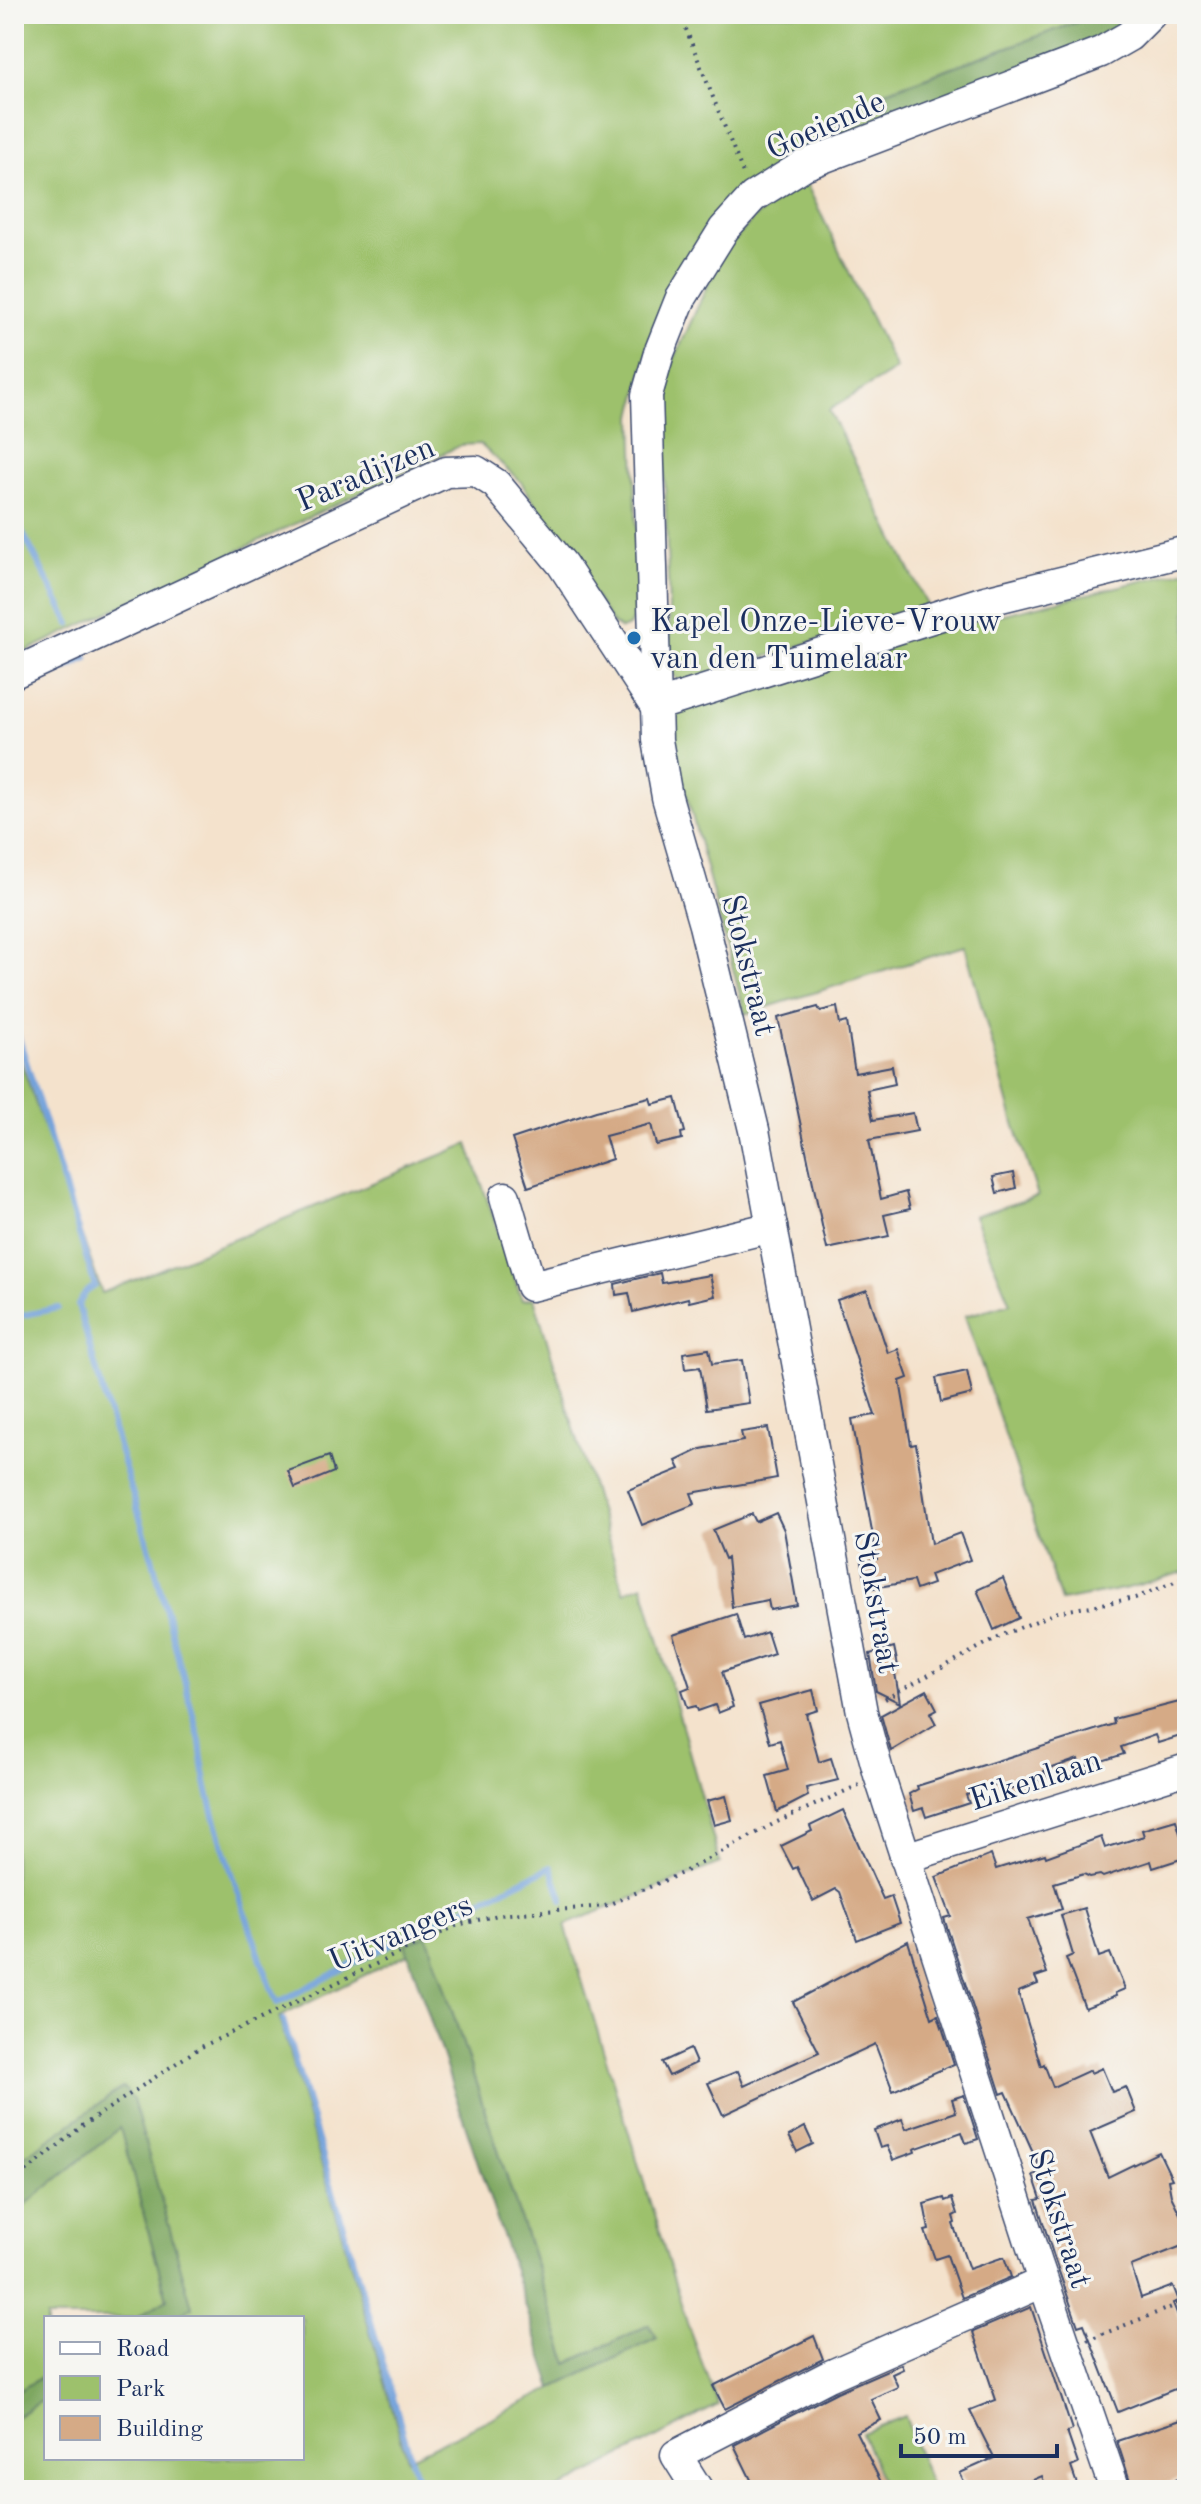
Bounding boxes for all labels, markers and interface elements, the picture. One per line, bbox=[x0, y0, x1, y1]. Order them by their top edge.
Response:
street label: Goeiende bbox=[762, 87, 890, 167]
street label: Paradijzen bbox=[292, 432, 440, 519]
place label: Kapel Onze-Lieve-Vrouw van den Tuimelaar bbox=[650, 607, 1002, 676]
marker: Kapel Onze-Lieve-Vrouw van den Tuimelaar bbox=[625, 629, 643, 647]
street label: Stokstraat bbox=[714, 892, 780, 1040]
street label: Stokstraat bbox=[847, 1529, 903, 1676]
street label: Eikenlaan bbox=[966, 1745, 1106, 1818]
street label: Uitvangers bbox=[325, 1890, 478, 1979]
street label: Stokstraat bbox=[1021, 2145, 1096, 2293]
legend bbox=[44, 2316, 304, 2460]
text: Road bbox=[116, 2338, 169, 2362]
text: Park bbox=[116, 2378, 165, 2402]
scale bar bbox=[901, 2408, 1057, 2458]
text: Building bbox=[116, 2418, 203, 2442]
text: 50 m bbox=[913, 2426, 967, 2450]

